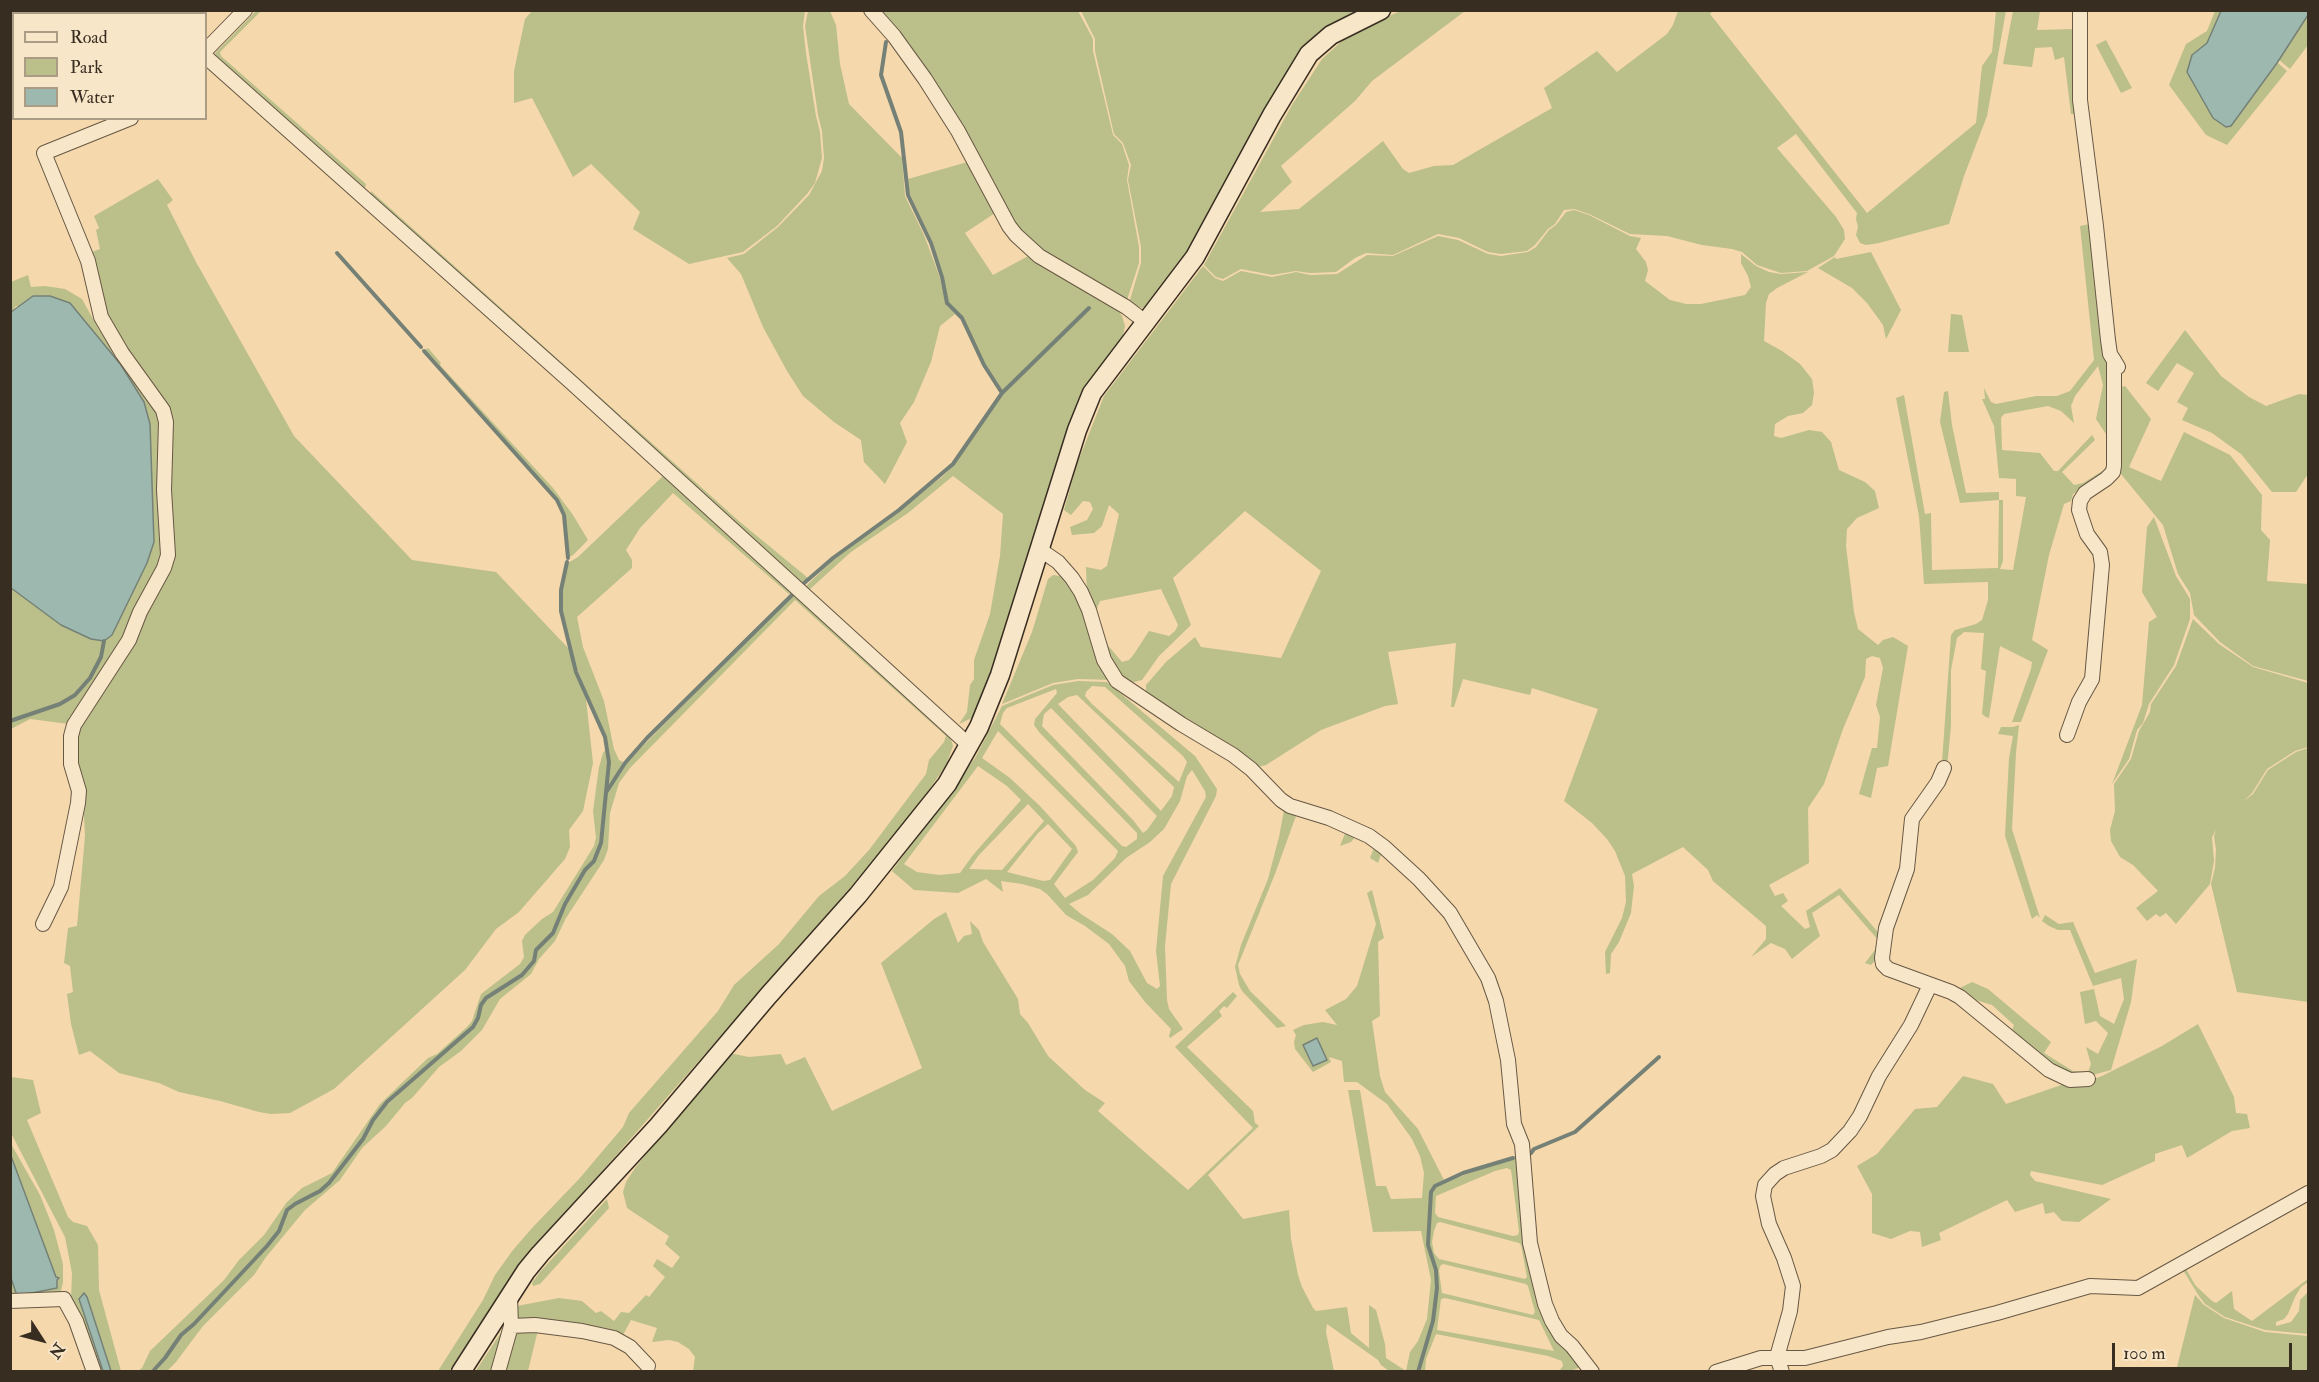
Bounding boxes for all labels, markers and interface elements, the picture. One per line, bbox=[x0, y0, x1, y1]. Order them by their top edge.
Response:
legend bbox=[12, 12, 207, 120]
text: Road bbox=[70, 26, 108, 49]
text: Park bbox=[70, 56, 103, 79]
text: Water bbox=[70, 86, 114, 109]
north arrow bbox=[12, 1310, 72, 1370]
scale bar bbox=[2115, 1331, 2295, 1369]
text: N bbox=[44, 1339, 69, 1362]
text: 100 m bbox=[2123, 1342, 2166, 1365]

